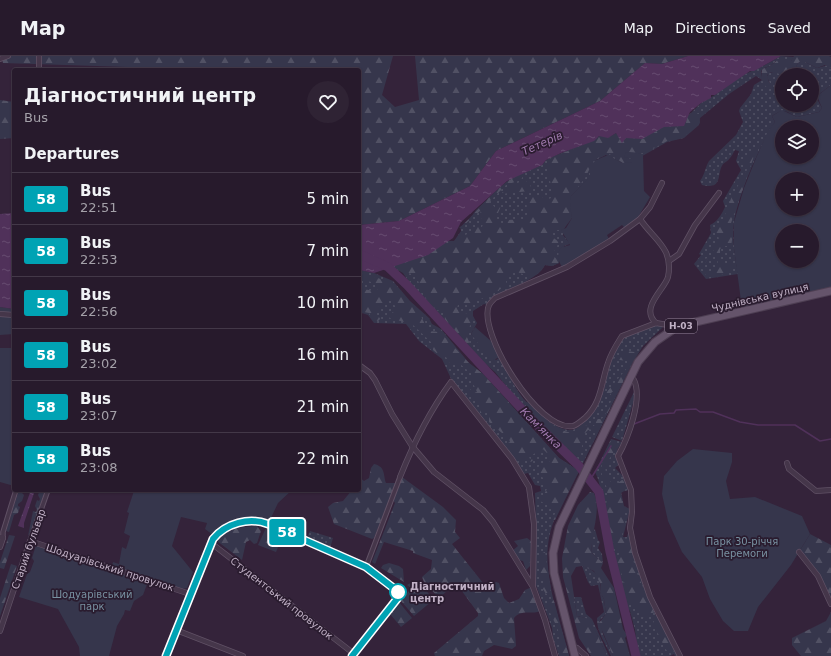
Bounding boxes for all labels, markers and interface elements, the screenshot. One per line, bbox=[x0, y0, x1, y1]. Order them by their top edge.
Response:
text: Map bbox=[20, 17, 65, 39]
text: Map bbox=[624, 20, 653, 36]
text: Directions bbox=[675, 20, 746, 36]
text: Saved bbox=[768, 20, 811, 36]
map controls bbox=[775, 68, 819, 268]
button: locate bbox=[775, 68, 819, 112]
button: heart bbox=[307, 81, 349, 123]
text: Діагностичний центр bbox=[24, 84, 256, 106]
text: Bus bbox=[24, 110, 48, 125]
button: layers bbox=[775, 120, 819, 164]
water label: Тетерів bbox=[520, 129, 565, 158]
text: Departures bbox=[24, 145, 119, 163]
button: + bbox=[775, 172, 819, 216]
text: Bus bbox=[80, 182, 111, 200]
text: 5 min bbox=[306, 190, 349, 208]
text: 58 bbox=[36, 191, 56, 207]
text: 22:51 bbox=[80, 200, 117, 215]
button: − bbox=[775, 224, 819, 268]
text: Bus bbox=[80, 234, 111, 252]
text: 7 min bbox=[306, 242, 349, 260]
text: 58 bbox=[36, 243, 56, 259]
text: 22:53 bbox=[80, 252, 117, 267]
street label: Чуднівська вулиця bbox=[711, 281, 810, 314]
text: Bus bbox=[80, 286, 111, 304]
text: 10 min bbox=[297, 294, 349, 312]
text: 58 bbox=[36, 295, 56, 311]
text: 22:56 bbox=[80, 304, 117, 319]
road number: Н-03 bbox=[665, 319, 697, 333]
text: Bus bbox=[80, 338, 111, 356]
text: 16 min bbox=[297, 346, 349, 364]
text: 58 bbox=[36, 347, 56, 363]
text: 23:02 bbox=[80, 356, 117, 371]
text: Bus bbox=[80, 390, 111, 408]
text: 21 min bbox=[297, 398, 349, 416]
text: 58 bbox=[36, 399, 56, 415]
water label: Кам'янка bbox=[517, 405, 564, 452]
text: 23:07 bbox=[80, 408, 117, 423]
text: Bus bbox=[80, 442, 111, 460]
text: 22 min bbox=[297, 450, 349, 468]
text: 58 bbox=[36, 451, 56, 467]
text: 23:08 bbox=[80, 460, 117, 475]
street label: Старий бульвар bbox=[10, 508, 47, 591]
line badge: 58 bbox=[269, 519, 305, 545]
text: 58 bbox=[277, 524, 297, 540]
park label: Парк 30-річчя Перемоги bbox=[706, 536, 778, 559]
street label: Шодуарівський провулок bbox=[45, 542, 175, 593]
street label: Студентський провулок bbox=[228, 555, 335, 642]
place label: Діагностичний центр bbox=[410, 581, 495, 604]
marker: Діагностичний центр bbox=[389, 583, 407, 601]
park label: Шодуарівський парк bbox=[51, 589, 133, 612]

